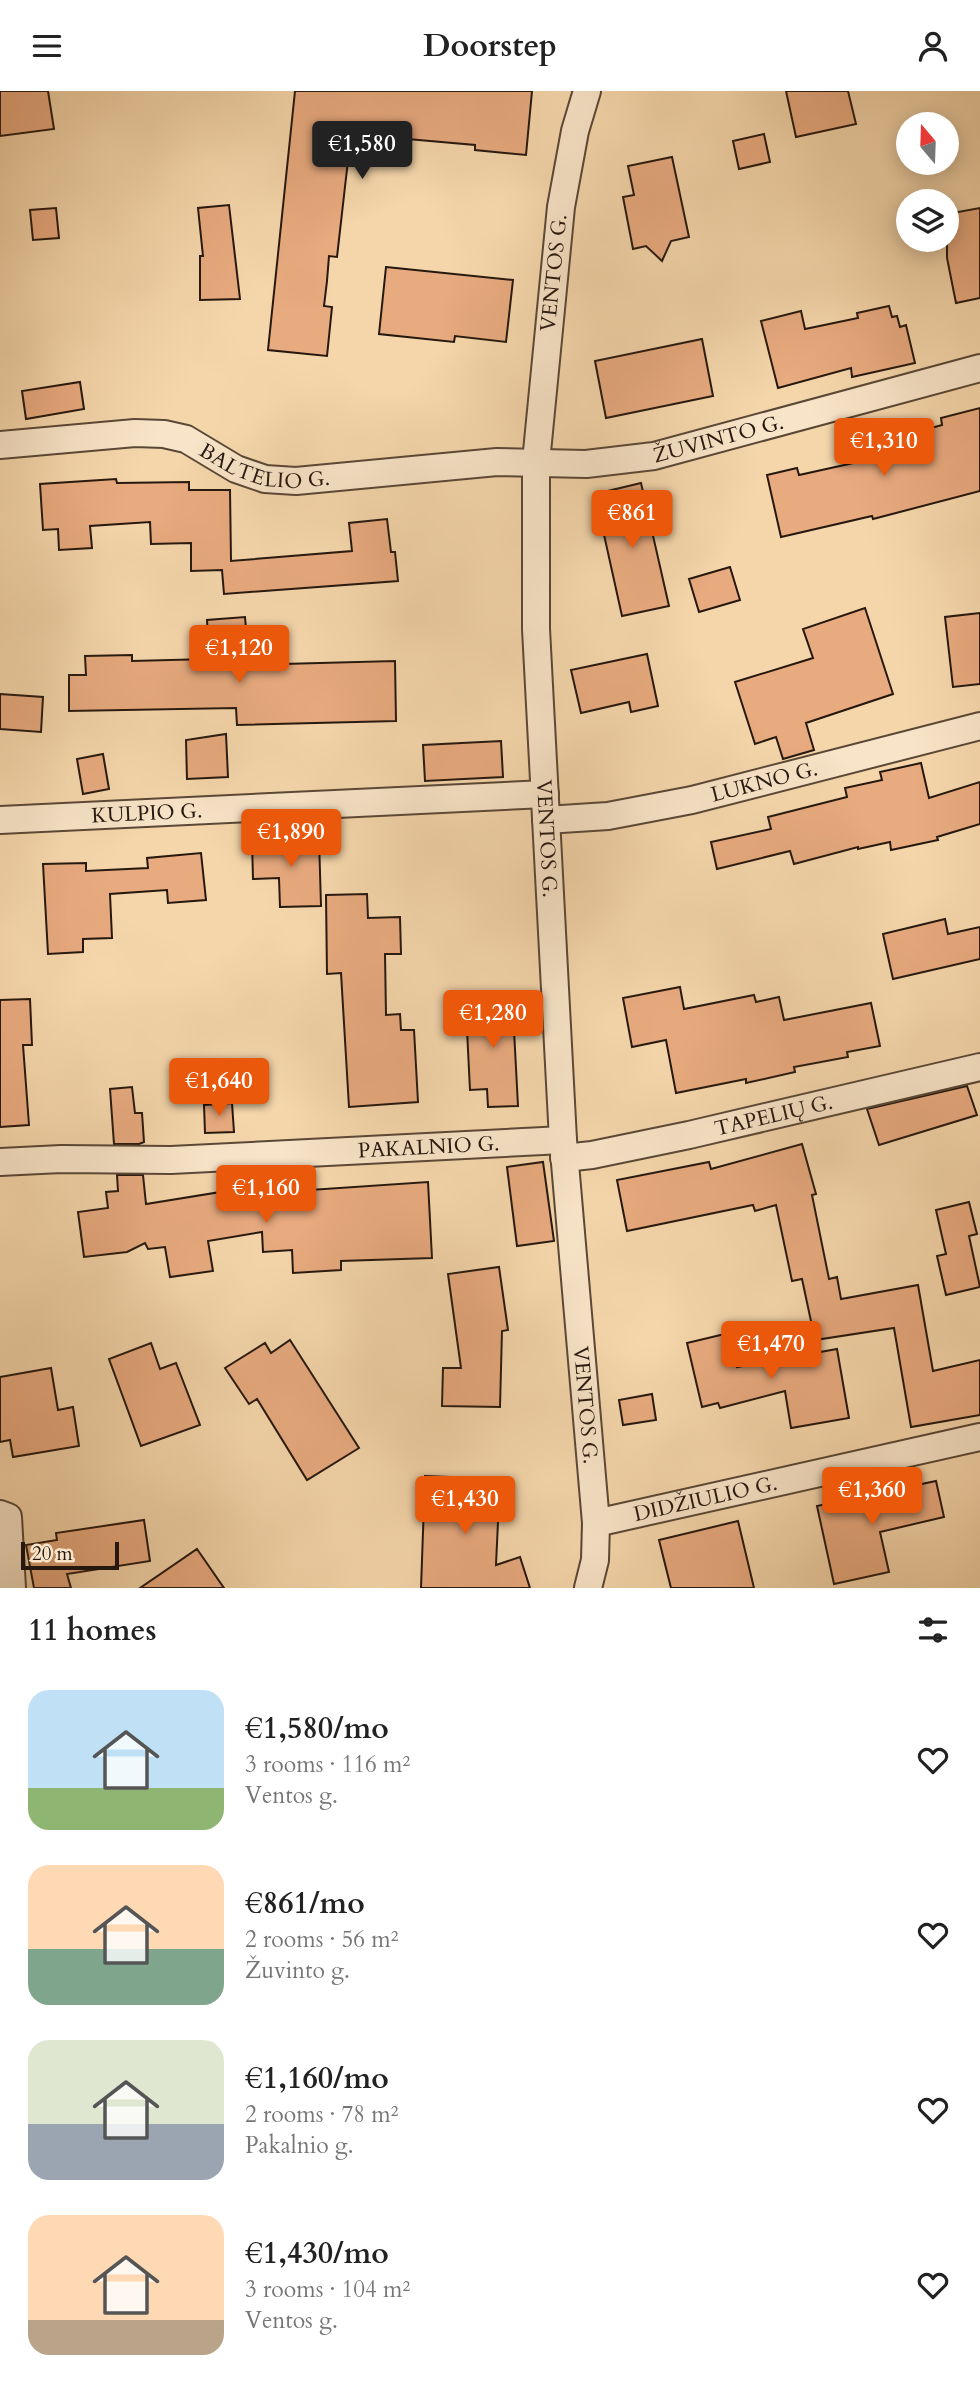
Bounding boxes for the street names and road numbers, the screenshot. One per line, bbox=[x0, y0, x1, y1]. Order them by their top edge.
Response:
street label: VENTOS G. bbox=[533, 213, 575, 333]
street label: ŽUVINTO G. bbox=[650, 407, 787, 470]
street label: BALTELIO G. bbox=[194, 436, 331, 496]
street label: LUKNO G. bbox=[708, 754, 821, 809]
street label: VENTOS G. bbox=[529, 779, 565, 898]
street label: KULPIO G. bbox=[91, 796, 203, 830]
street label: TAPELIŲ G. bbox=[712, 1087, 835, 1143]
street label: PAKALNIO G. bbox=[357, 1129, 500, 1165]
street label: VENTOS G. bbox=[566, 1345, 605, 1465]
street label: DIDŽIULIO G. bbox=[631, 1468, 780, 1529]

